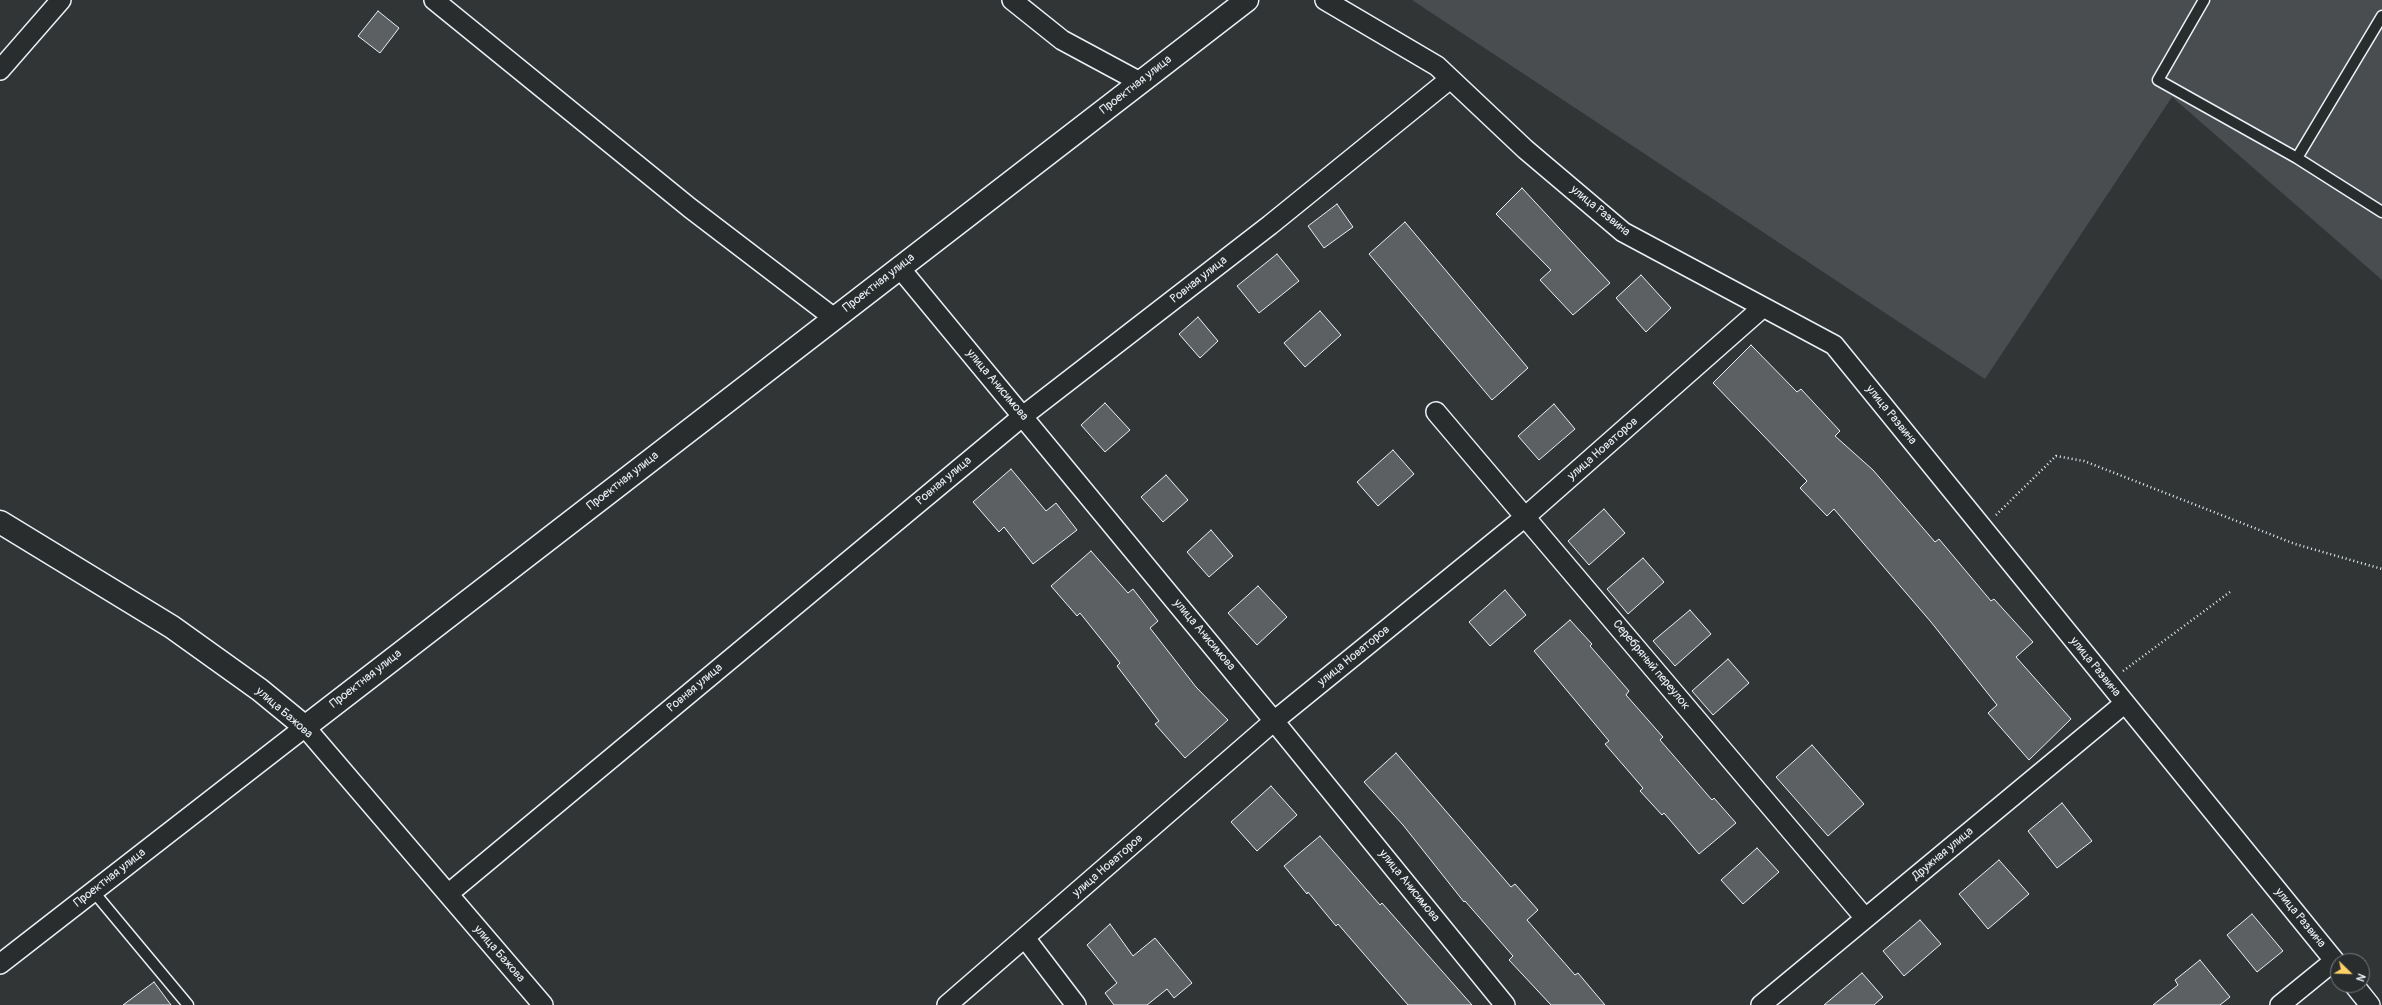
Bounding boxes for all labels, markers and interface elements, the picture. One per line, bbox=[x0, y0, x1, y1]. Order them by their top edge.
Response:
street label: Проектная улица bbox=[1097, 53, 1175, 117]
street label: улица Развина bbox=[1567, 183, 1633, 239]
street label: Проектная улица bbox=[840, 251, 918, 315]
street label: Ровная улица bbox=[1168, 253, 1230, 307]
street label: улица Анисимова bbox=[963, 346, 1031, 424]
street label: улица Развина bbox=[1863, 382, 1919, 448]
street label: улица Новаторов bbox=[1565, 415, 1641, 483]
street label: Проектная улица bbox=[584, 449, 662, 513]
street label: Ровная улица bbox=[913, 454, 975, 508]
street label: улица Анисимова bbox=[1170, 596, 1238, 674]
street label: Серебряный переулок bbox=[1609, 617, 1693, 713]
street label: улица Новаторов bbox=[1315, 623, 1393, 689]
street label: улица Развина bbox=[2067, 634, 2123, 700]
street label: Проектная улица bbox=[327, 647, 405, 711]
street label: Ровная улица bbox=[664, 661, 726, 715]
street label: улица Бажова bbox=[253, 684, 315, 742]
street label: Дружная улица bbox=[1910, 824, 1976, 884]
street label: улица Новаторов bbox=[1070, 832, 1146, 900]
street label: Проектная улица bbox=[71, 846, 149, 910]
street label: улица Анисимова bbox=[1375, 847, 1443, 925]
street label: улица Развина bbox=[2272, 885, 2328, 951]
street label: улица Бажова bbox=[470, 923, 528, 985]
north arrow bbox=[2330, 953, 2370, 993]
text: N bbox=[2353, 972, 2368, 983]

